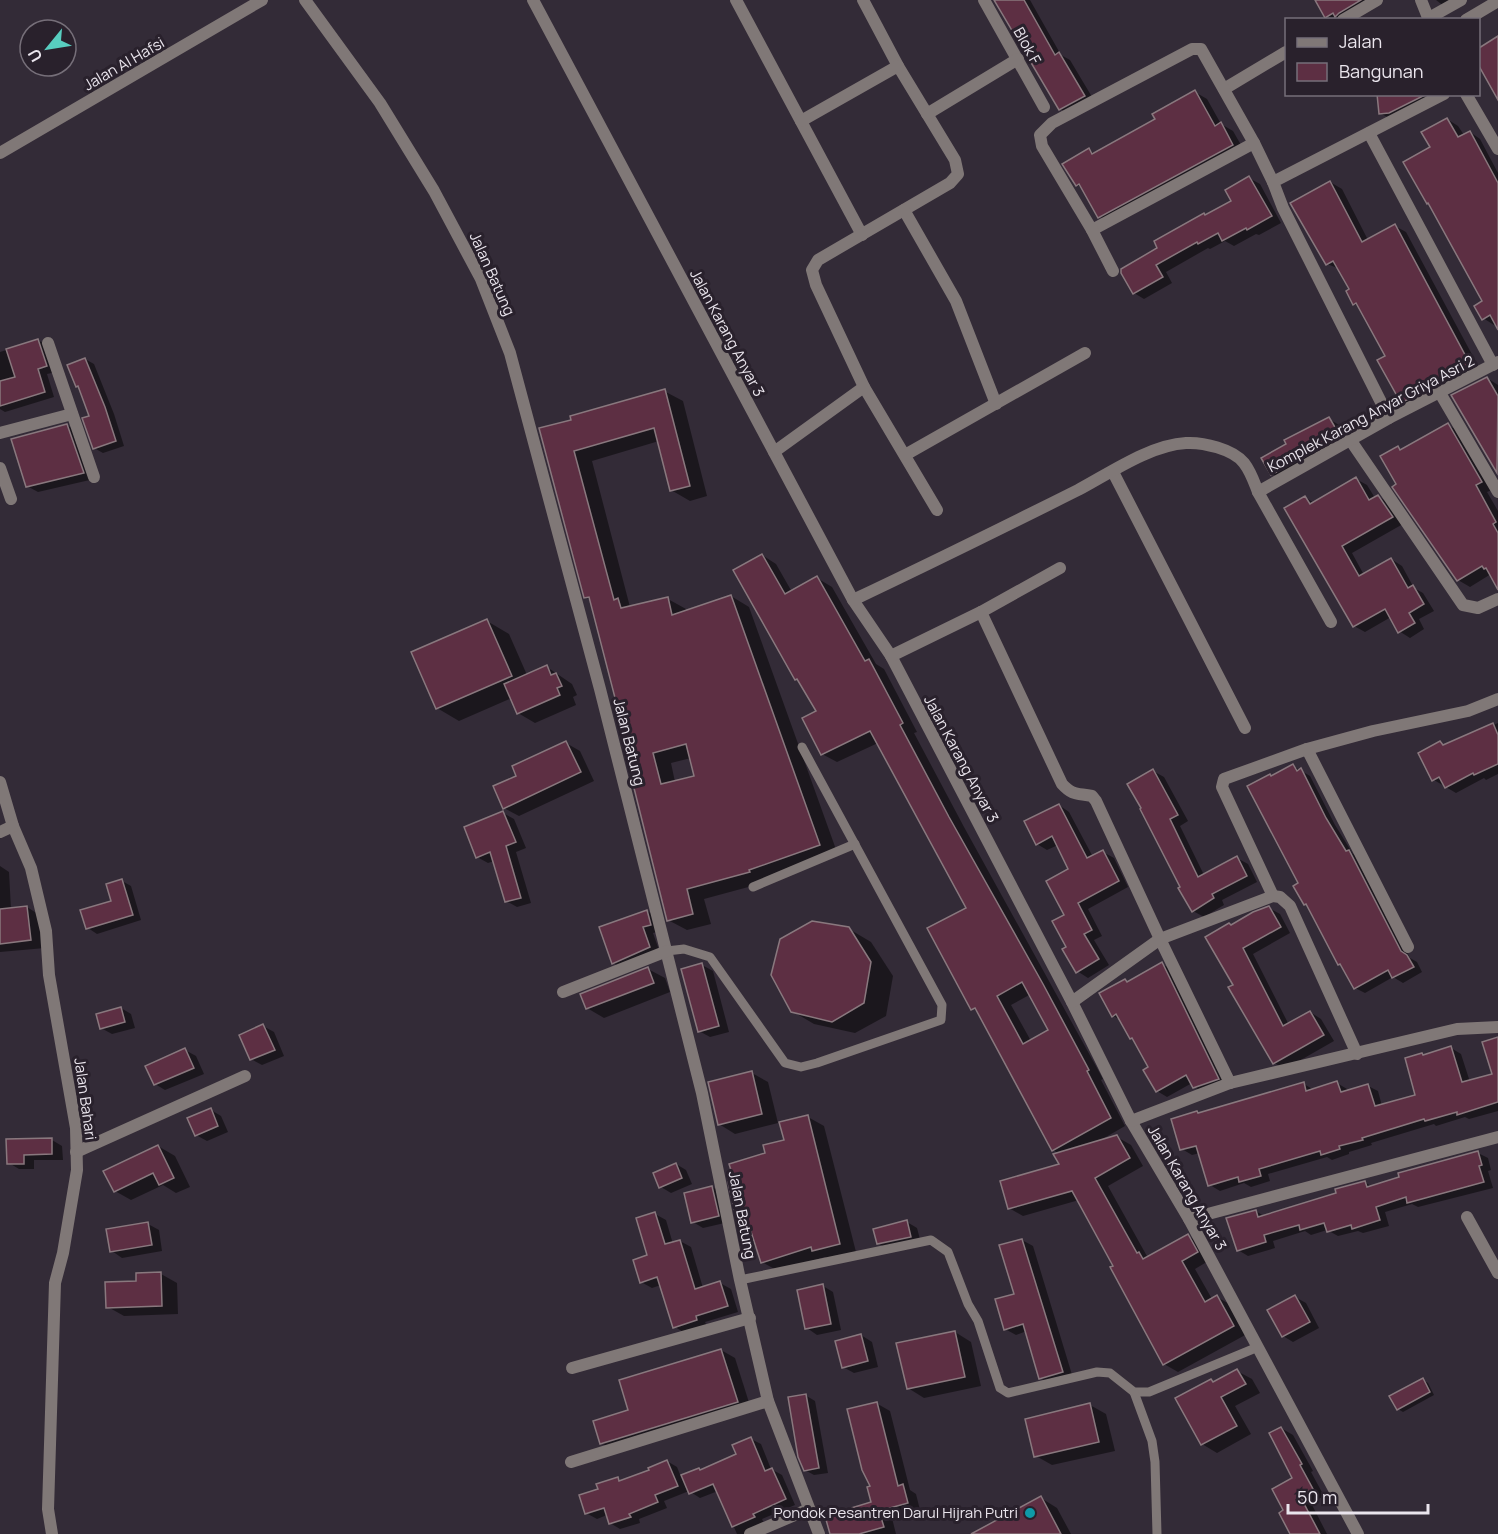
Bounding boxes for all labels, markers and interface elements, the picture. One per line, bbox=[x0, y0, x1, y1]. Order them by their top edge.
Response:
north arrow bbox=[18, 18, 78, 78]
legend bbox=[1285, 18, 1480, 96]
street label: Blok F bbox=[1009, 23, 1046, 69]
text: Jalan bbox=[1339, 29, 1382, 53]
street label: Jalan Al Hafsi bbox=[79, 32, 168, 95]
text: U bbox=[23, 45, 47, 66]
text: Bangunan bbox=[1339, 59, 1423, 83]
street label: Jalan Batung bbox=[465, 229, 520, 319]
street label: Jalan Karang Anyar 3 bbox=[685, 265, 770, 400]
street label: Komplek Karang Anyar Griya Asri 2 bbox=[1264, 350, 1478, 477]
street label: Jalan Karang Anyar 3 bbox=[919, 691, 1004, 826]
street label: Jalan Batung bbox=[608, 696, 650, 788]
street label: Jalan Bahari bbox=[69, 1057, 102, 1141]
street label: Jalan Karang Anyar 3 bbox=[1143, 1121, 1232, 1254]
street label: Jalan Batung bbox=[724, 1169, 761, 1261]
scale bar bbox=[1288, 1477, 1428, 1515]
text: 50 m bbox=[1297, 1485, 1337, 1509]
place label: Pondok Pesantren Darul Hijrah Putri bbox=[773, 1502, 1018, 1523]
marker: Pondok Pesantren Darul Hijrah Putri bbox=[1023, 1506, 1037, 1520]

